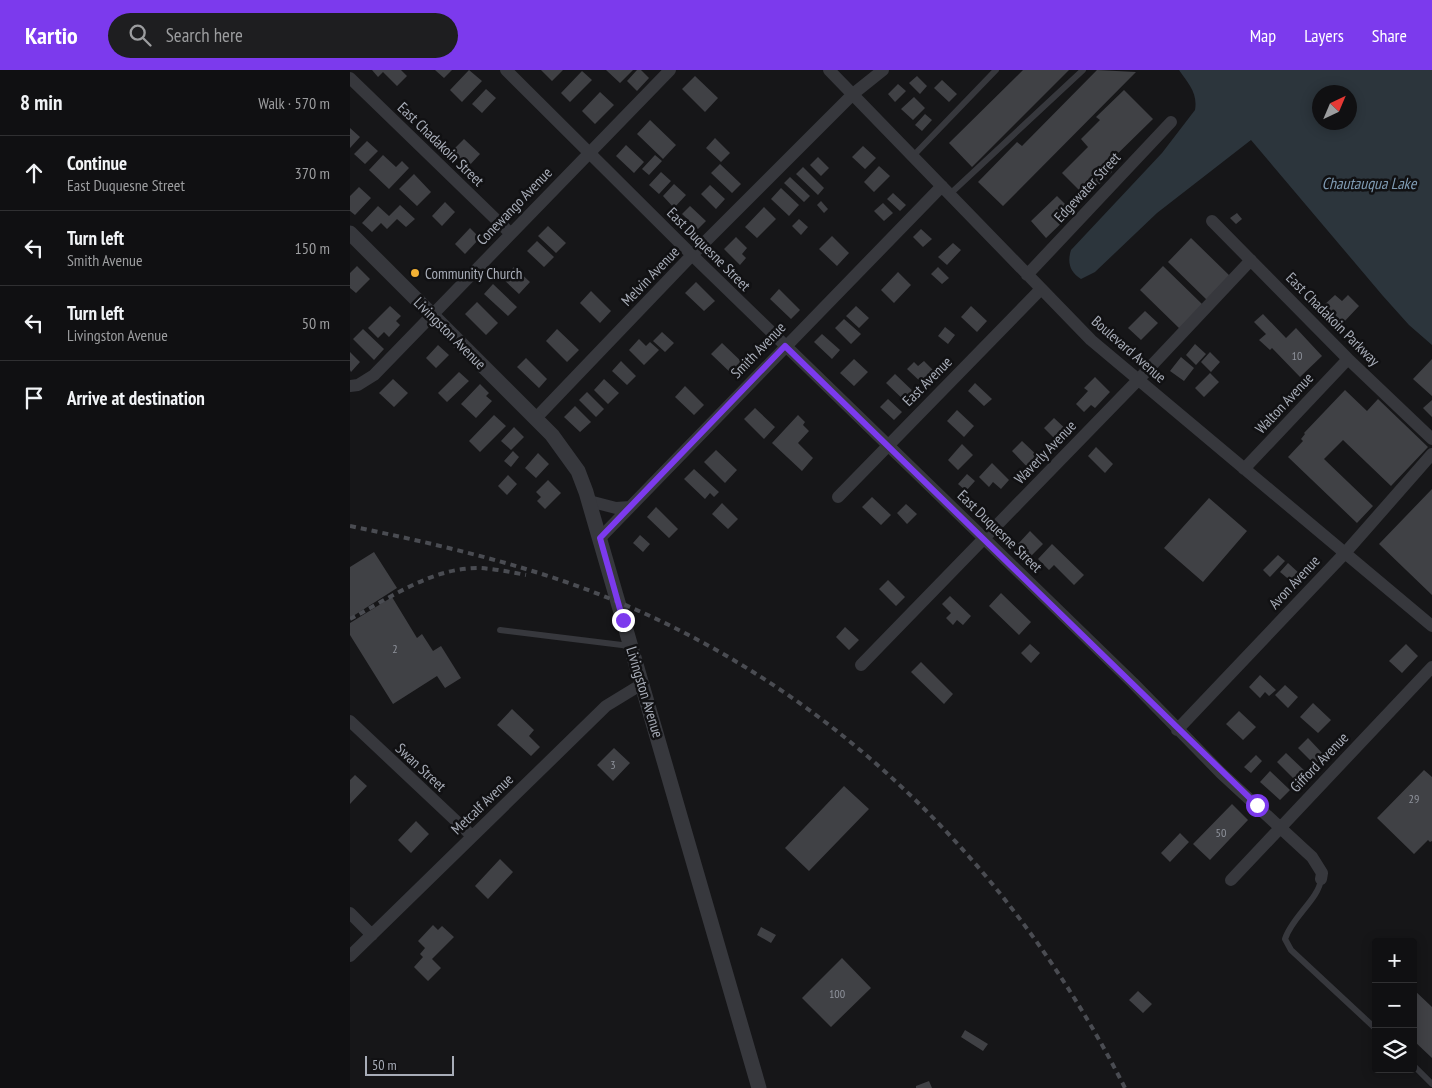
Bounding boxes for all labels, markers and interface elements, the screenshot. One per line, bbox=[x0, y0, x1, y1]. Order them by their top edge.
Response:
search box bbox=[108, 13, 458, 58]
text: Kartio bbox=[25, 20, 78, 51]
icon: search bbox=[126, 21, 154, 49]
text: Search here bbox=[166, 23, 243, 47]
text: Map bbox=[1250, 24, 1276, 47]
text: Layers bbox=[1304, 24, 1344, 47]
text: Share bbox=[1372, 24, 1407, 47]
north arrow bbox=[1312, 85, 1357, 130]
text: 8 min bbox=[20, 89, 62, 116]
text: Walk · 570 m bbox=[258, 93, 330, 113]
street label: East Chadakoin Street bbox=[394, 98, 488, 190]
street label: Edgewater Street bbox=[1050, 148, 1124, 226]
text: Continue bbox=[67, 151, 127, 175]
icon: ahead bbox=[20, 159, 48, 187]
text: 370 m bbox=[295, 163, 330, 183]
street label: Conewango Avenue bbox=[472, 163, 556, 249]
water label: Chautauqua Lake bbox=[1322, 173, 1418, 193]
text: East Duquesne Street bbox=[67, 175, 185, 195]
street label: East Duquesne Street bbox=[663, 203, 755, 295]
text: Turn left bbox=[67, 226, 124, 250]
icon: left bbox=[20, 234, 48, 262]
text: 150 m bbox=[295, 238, 330, 258]
street label: Melvin Avenue bbox=[617, 242, 683, 310]
text: Smith Avenue bbox=[67, 250, 143, 270]
place label: Community Church bbox=[425, 264, 522, 283]
marker: Community Church bbox=[409, 267, 421, 279]
street label: East Chadakoin Parkway bbox=[1282, 268, 1384, 370]
street label: Livingston Avenue bbox=[410, 293, 490, 373]
text: Turn left bbox=[67, 301, 124, 325]
icon: left bbox=[20, 309, 48, 337]
street label: Boulevard Avenue bbox=[1088, 311, 1170, 387]
text: 50 m bbox=[302, 313, 330, 333]
street label: Smith Avenue bbox=[727, 318, 789, 382]
text: Livingston Avenue bbox=[67, 325, 168, 345]
house number: 10 bbox=[1292, 348, 1302, 363]
street label: East Avenue bbox=[898, 352, 956, 410]
street label: Walton Avenue bbox=[1251, 368, 1317, 438]
icon: arrive bbox=[20, 384, 48, 412]
text: Arrive at destination bbox=[67, 386, 205, 410]
street label: Waverly Avenue bbox=[1010, 416, 1080, 488]
street label: East Duquesne Street bbox=[954, 486, 1046, 576]
street label: Avon Avenue bbox=[1264, 551, 1324, 613]
route end bbox=[612, 609, 635, 632]
house number: 2 bbox=[392, 641, 398, 656]
street label: Livingston Avenue bbox=[622, 644, 668, 740]
street label: Gifford Avenue bbox=[1286, 728, 1352, 796]
street label: Swan Street bbox=[392, 739, 450, 795]
house number: 3 bbox=[610, 757, 616, 772]
street label: Metcalf Avenue bbox=[447, 770, 517, 838]
house number: 29 bbox=[1409, 791, 1419, 806]
route start bbox=[1246, 794, 1269, 817]
house number: 50 bbox=[1216, 825, 1226, 840]
map controls bbox=[1372, 938, 1417, 1073]
button: + bbox=[1372, 938, 1417, 983]
button: − bbox=[1372, 983, 1417, 1028]
house number: 100 bbox=[829, 986, 845, 1001]
button: layers bbox=[1372, 1028, 1417, 1073]
scale bar bbox=[365, 1053, 454, 1076]
text: 50 m bbox=[372, 1056, 397, 1074]

